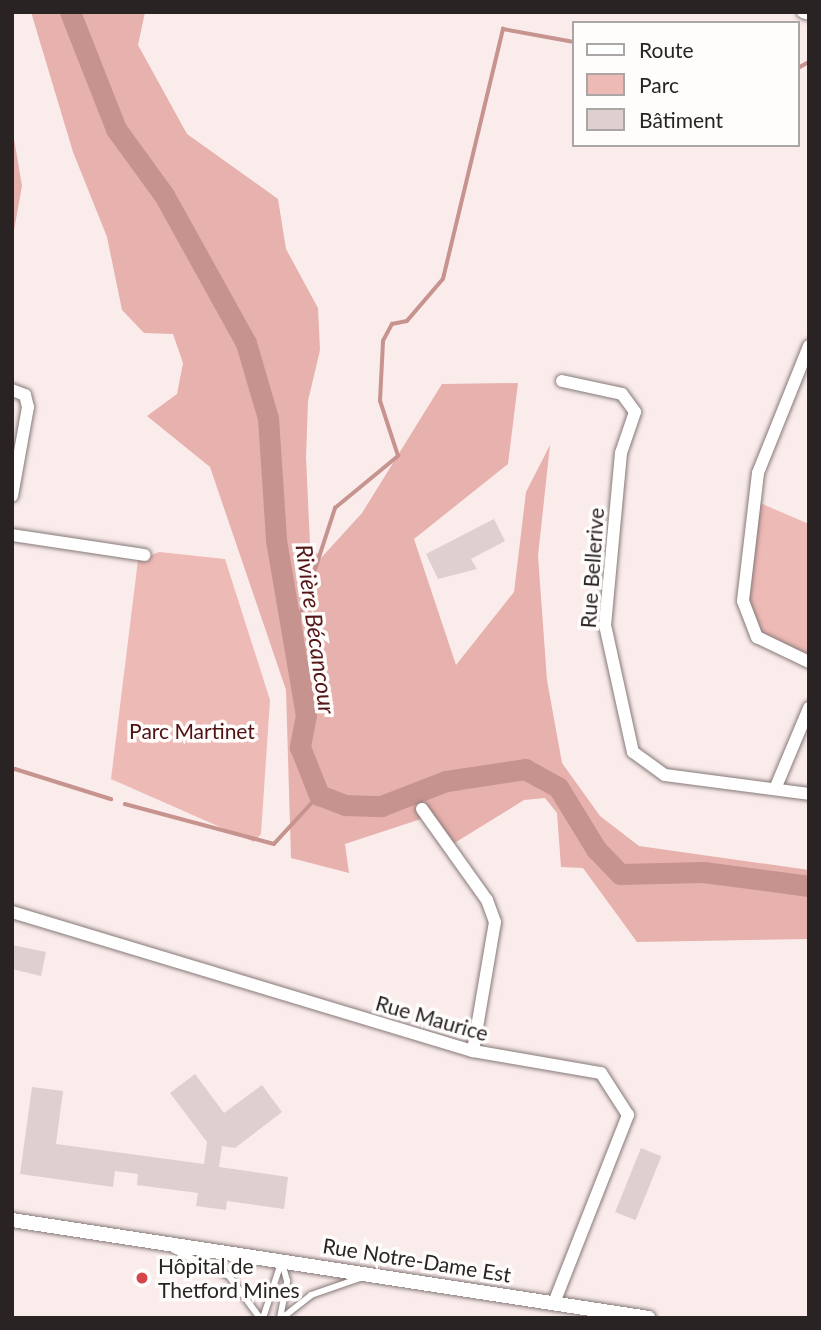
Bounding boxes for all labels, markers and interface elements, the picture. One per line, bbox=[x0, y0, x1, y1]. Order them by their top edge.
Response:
legend bbox=[572, 21, 800, 147]
text: Route bbox=[639, 37, 694, 62]
text: Parc bbox=[639, 72, 679, 97]
text: Bâtiment bbox=[639, 107, 723, 132]
street label: Rue Bellerive bbox=[575, 507, 609, 629]
water label: Rivière Bécancour bbox=[290, 543, 342, 715]
park label: Parc Martinet bbox=[129, 718, 255, 744]
street label: Rue Maurice bbox=[373, 990, 491, 1046]
street label: Rue Notre-Dame Est bbox=[321, 1233, 513, 1287]
place label: Hôpital de Thetford Mines bbox=[158, 1253, 300, 1303]
marker: Hôpital de Thetford Mines bbox=[132, 1268, 152, 1288]

